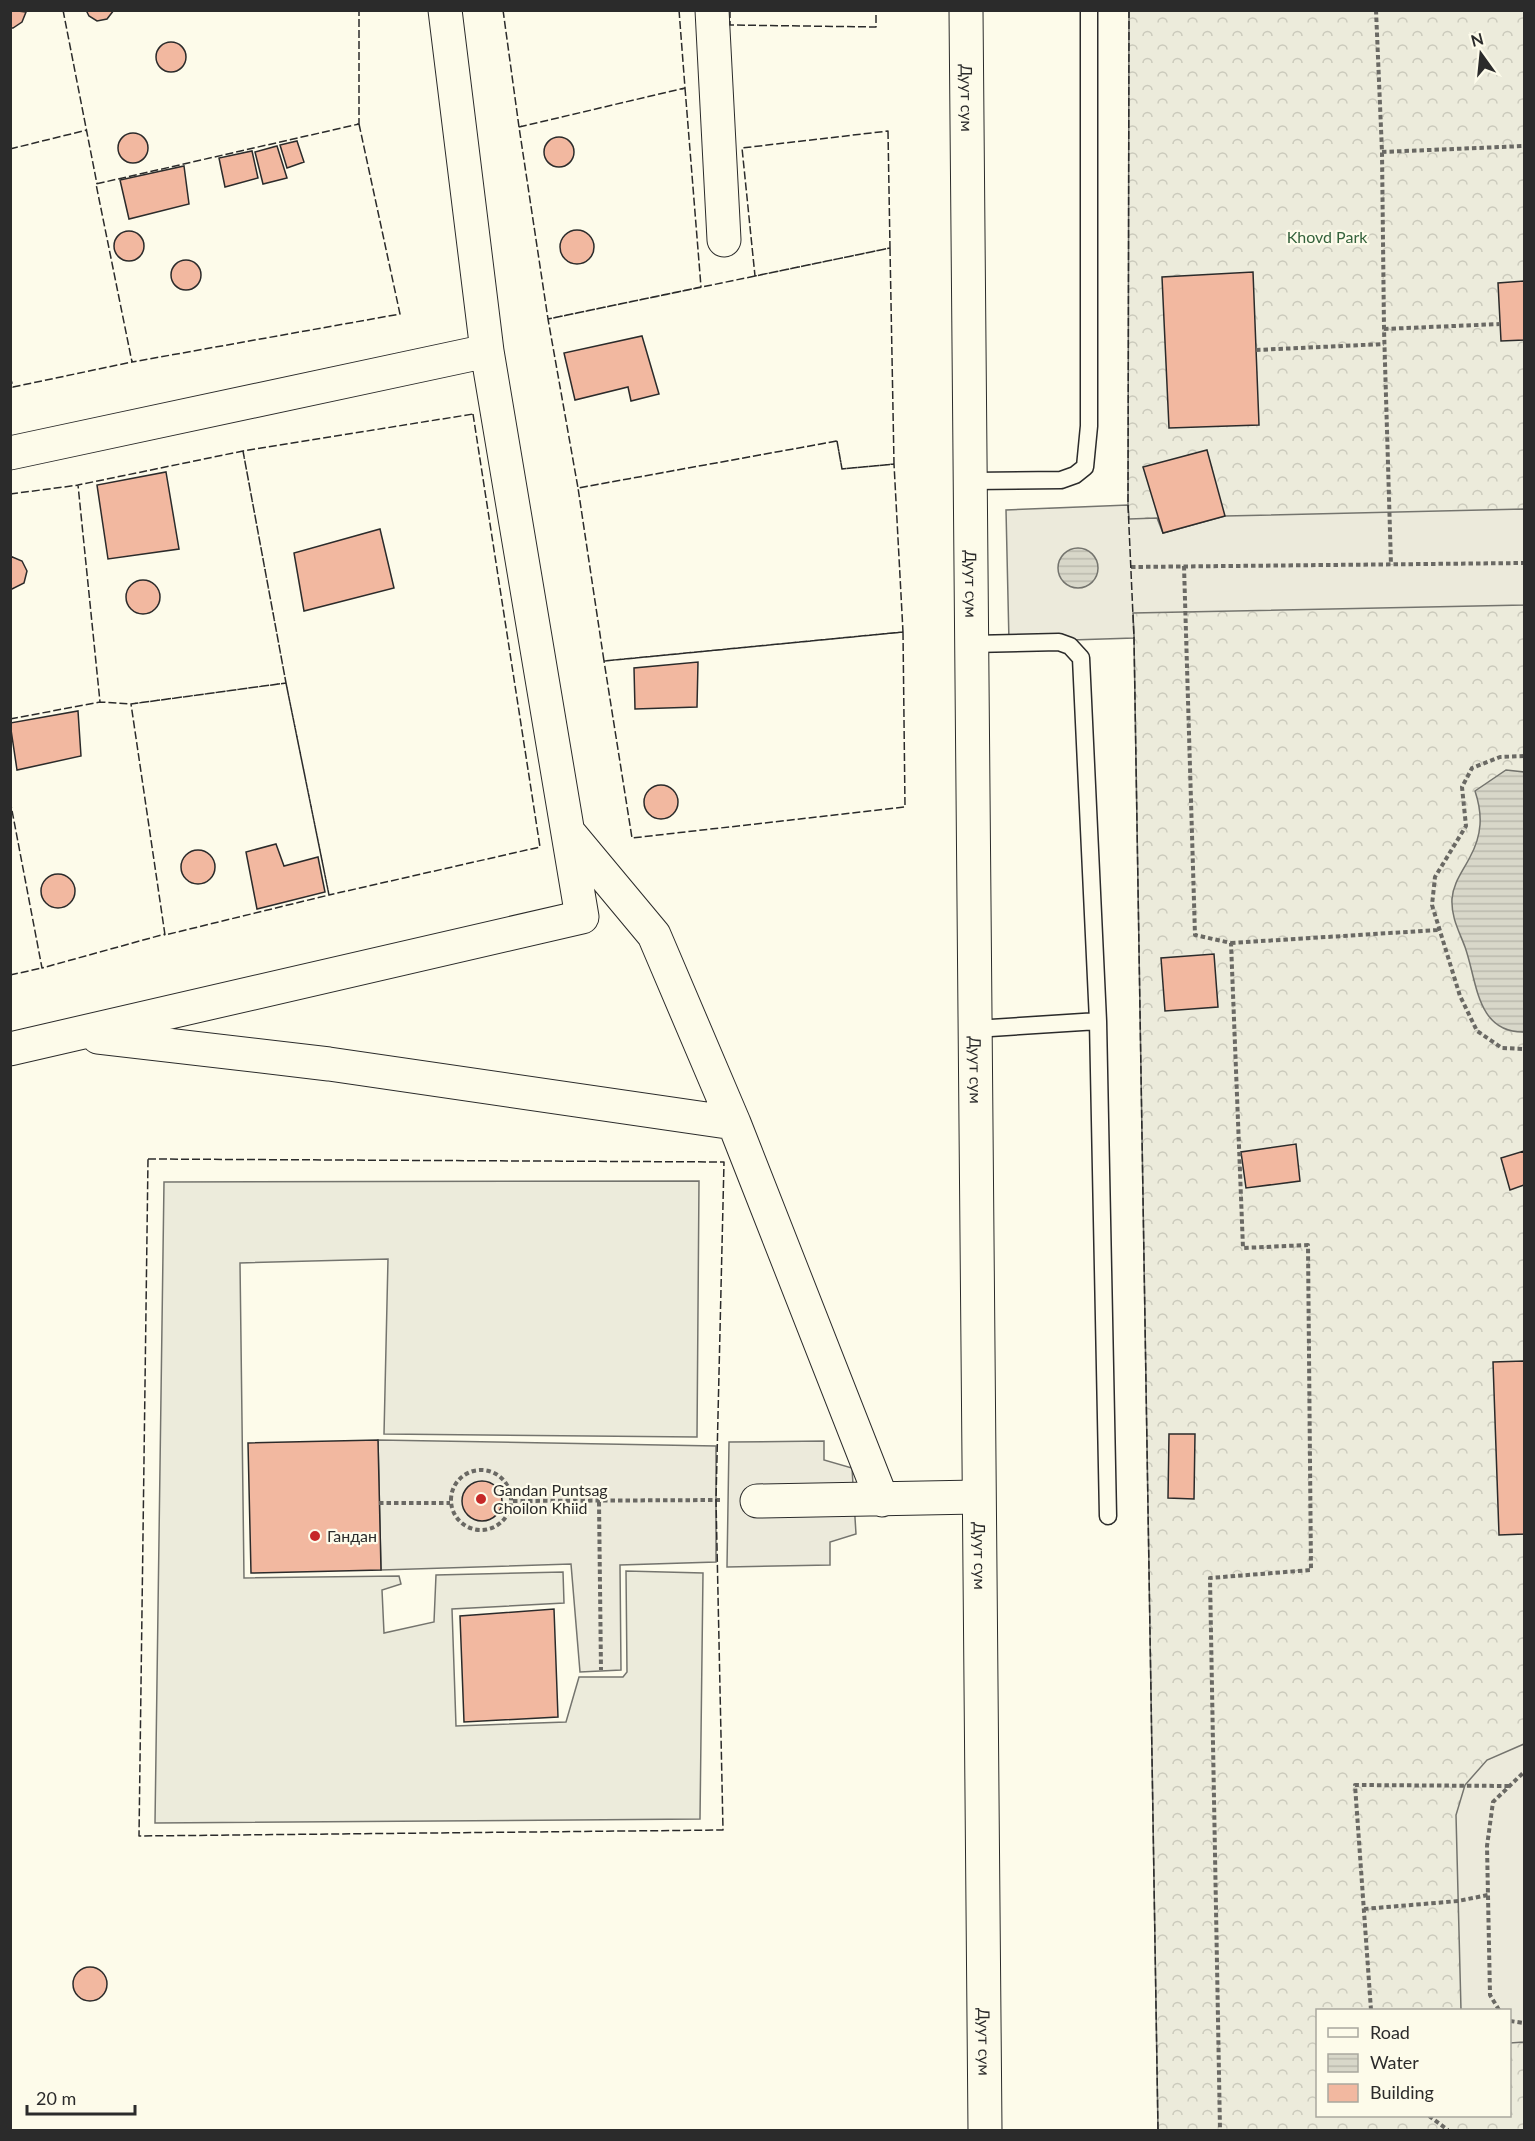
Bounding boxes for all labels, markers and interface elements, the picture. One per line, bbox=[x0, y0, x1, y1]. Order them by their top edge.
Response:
north arrow bbox=[1451, 24, 1511, 84]
text: N bbox=[1469, 28, 1485, 50]
street label: Дуут сум bbox=[957, 64, 977, 132]
park label: Khovd Park bbox=[1287, 227, 1368, 246]
street label: Дуут сум bbox=[962, 550, 981, 618]
street label: Дуут сум bbox=[966, 1036, 986, 1104]
place label: Gandan Puntsag Choilon Khiid bbox=[493, 1480, 608, 1517]
marker: Gandan Puntsag Choilon Khiid bbox=[474, 1492, 488, 1506]
street label: Дуут сум bbox=[971, 1522, 990, 1590]
place label: Гандан bbox=[327, 1526, 377, 1545]
marker: Гандан bbox=[308, 1529, 322, 1543]
street label: Дуут сум bbox=[975, 2008, 995, 2076]
legend bbox=[1316, 2009, 1511, 2117]
text: Road bbox=[1370, 2021, 1410, 2043]
text: Water bbox=[1370, 2051, 1419, 2073]
scale bar bbox=[27, 2078, 135, 2116]
text: Building bbox=[1370, 2081, 1434, 2103]
text: 20 m bbox=[36, 2087, 76, 2109]

